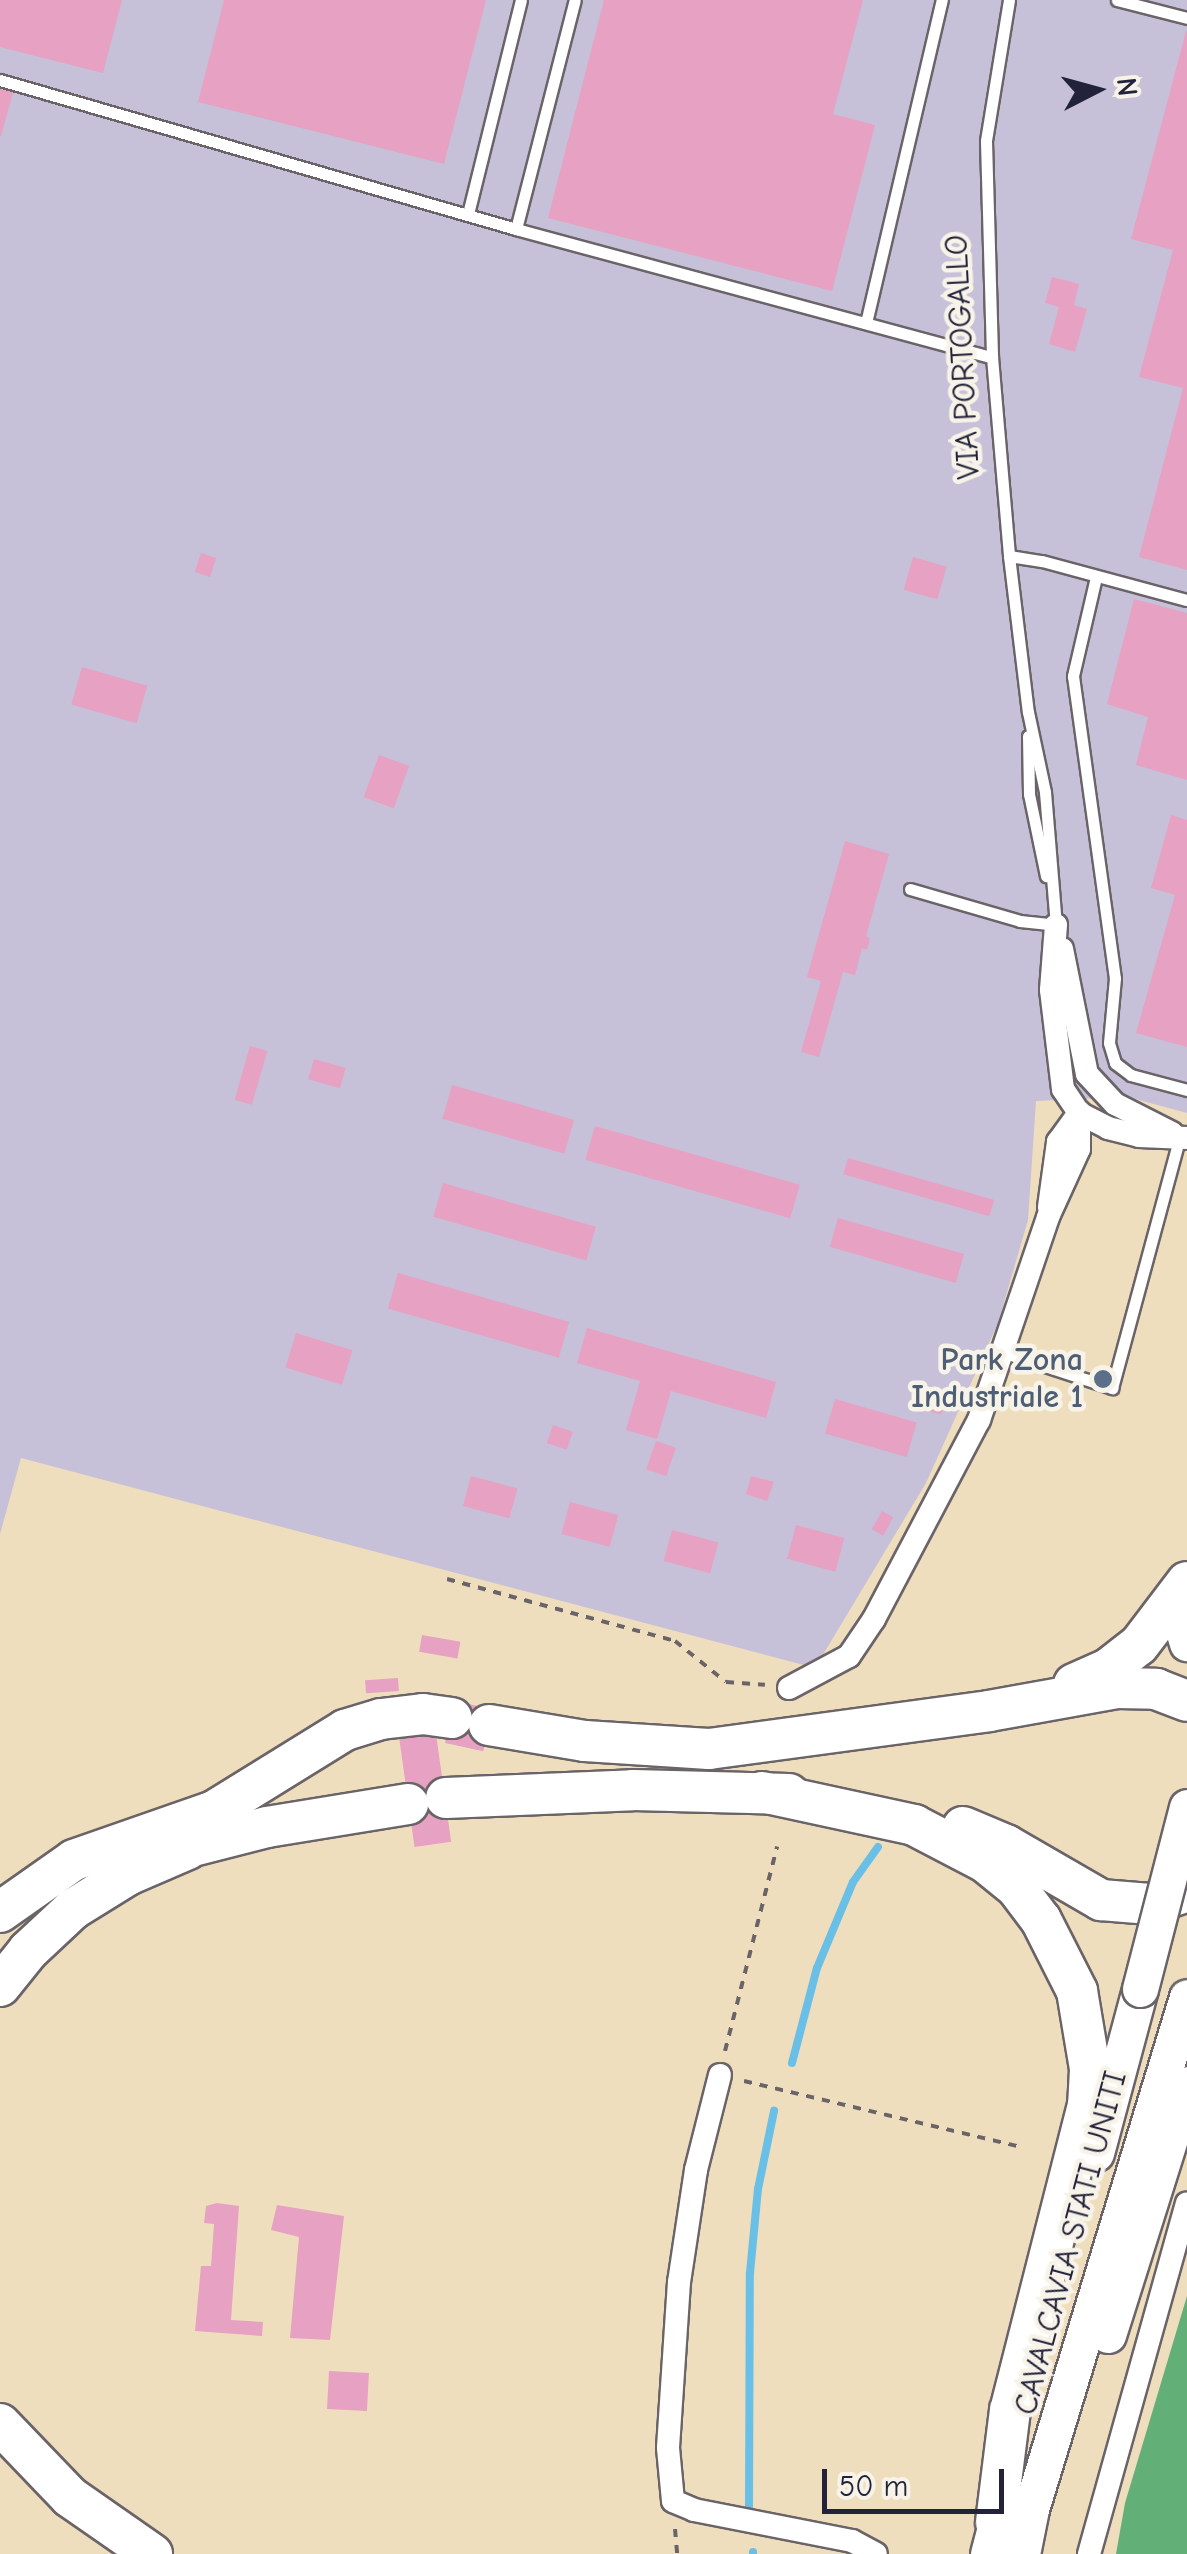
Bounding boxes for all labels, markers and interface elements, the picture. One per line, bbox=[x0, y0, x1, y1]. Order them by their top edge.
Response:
north arrow bbox=[1047, 40, 1147, 140]
text: N bbox=[1110, 76, 1144, 98]
street label: VIA PORTOGALLO bbox=[937, 234, 989, 480]
place label: Park Zona Industriale 1 bbox=[911, 1342, 1083, 1417]
marker: Park Zona Industriale 1 bbox=[1092, 1368, 1114, 1390]
street label: CAVALCAVIA STATI UNITI bbox=[1007, 2067, 1135, 2419]
scale bar bbox=[827, 2449, 1010, 2511]
text: 50 m bbox=[839, 2469, 908, 2504]

